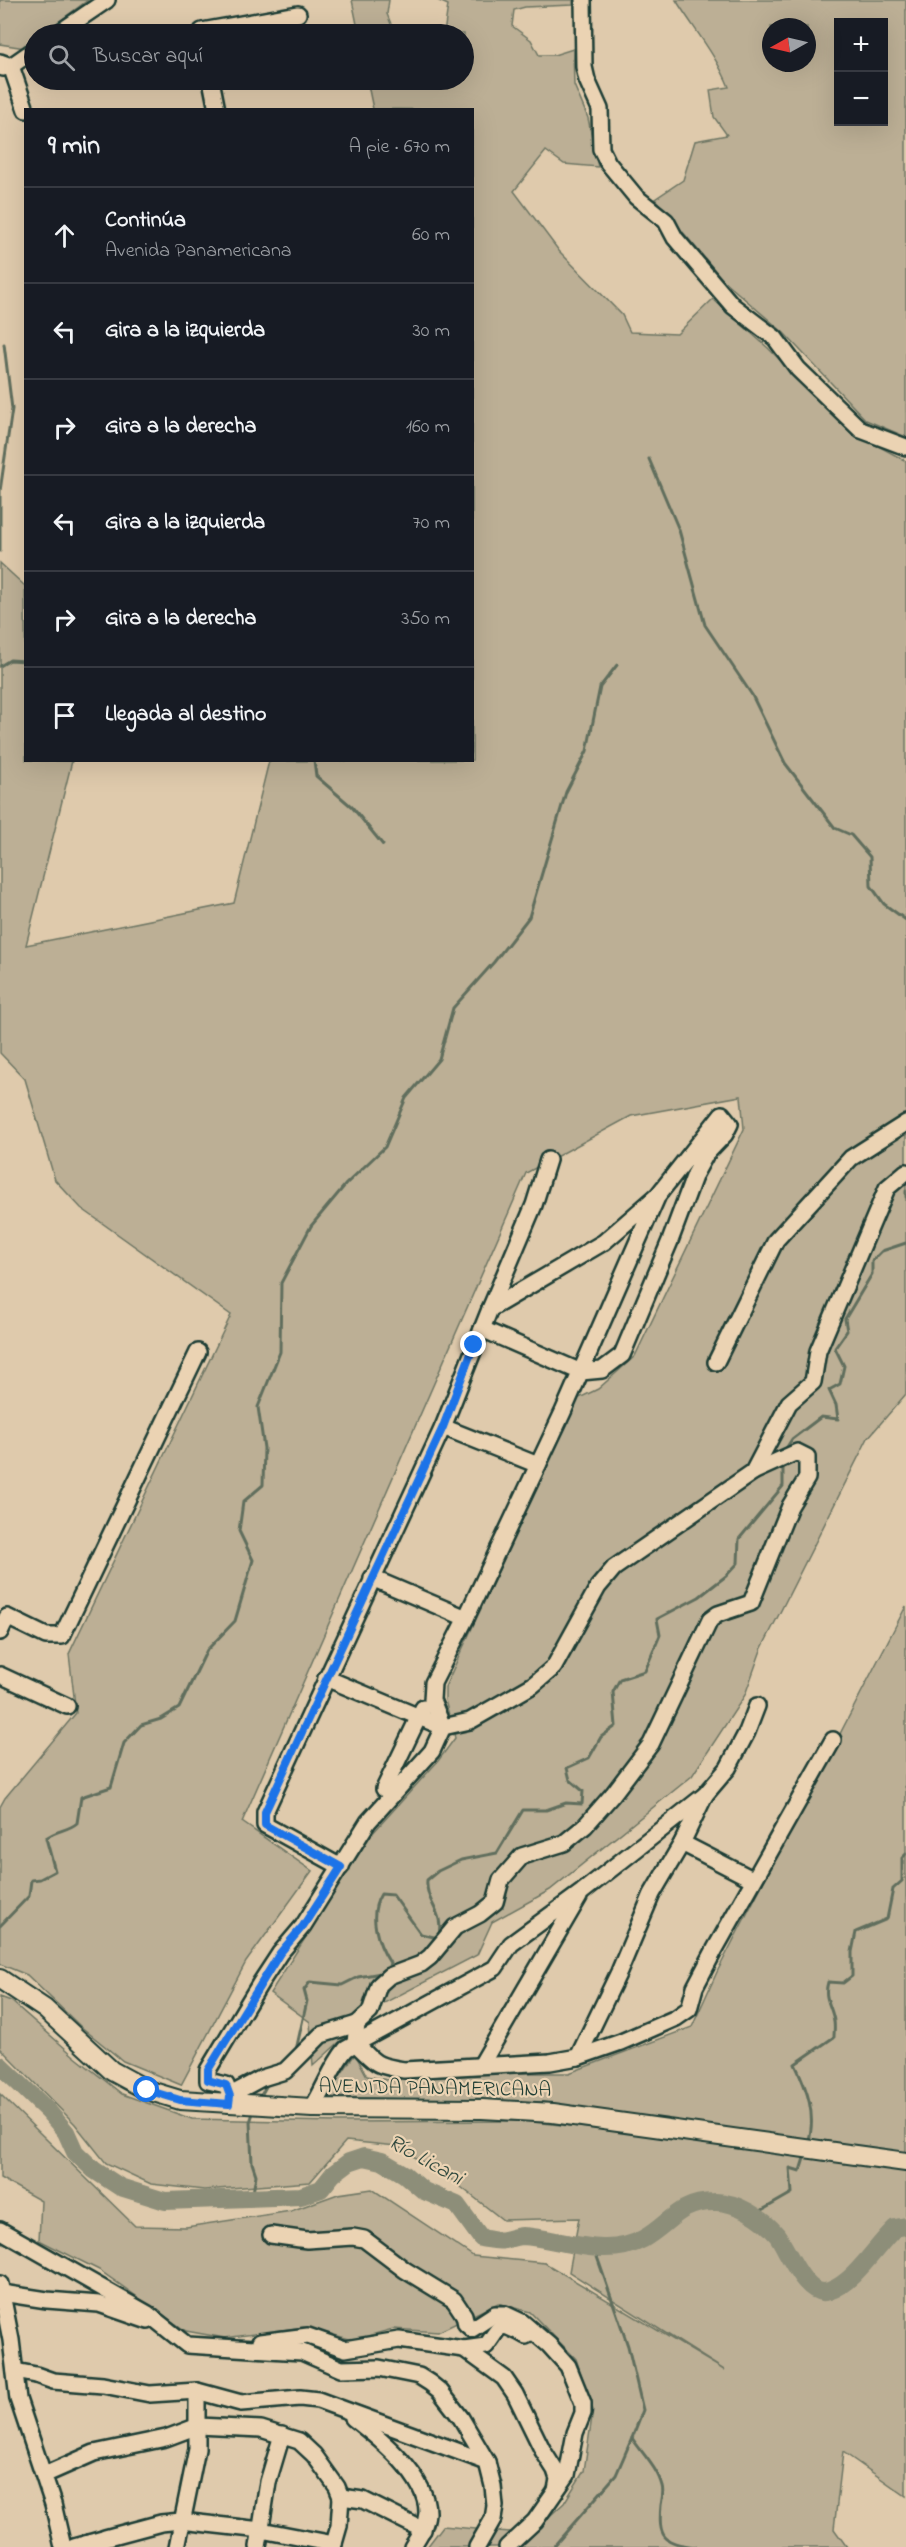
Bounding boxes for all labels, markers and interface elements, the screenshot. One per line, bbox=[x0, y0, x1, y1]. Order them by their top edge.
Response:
north arrow bbox=[762, 18, 816, 72]
map controls bbox=[834, 18, 888, 126]
button: + bbox=[834, 18, 888, 72]
search box bbox=[24, 24, 474, 90]
icon: search bbox=[45, 41, 78, 74]
text: Buscar aquí bbox=[93, 41, 203, 73]
button: − bbox=[834, 72, 888, 126]
text: 9 min bbox=[48, 128, 100, 166]
text: A pie · 670 m bbox=[349, 133, 450, 162]
text: Continúa bbox=[105, 205, 186, 237]
icon: ahead bbox=[48, 219, 81, 252]
text: 60 m bbox=[412, 221, 450, 250]
text: Avenida Panamericana bbox=[105, 237, 292, 266]
icon: left bbox=[48, 315, 81, 348]
text: Gira a la izquierda bbox=[105, 315, 265, 347]
text: 30 m bbox=[413, 317, 450, 346]
icon: right bbox=[48, 411, 81, 444]
text: Gira a la derecha bbox=[105, 411, 256, 443]
text: 160 m bbox=[406, 413, 450, 442]
icon: left bbox=[48, 507, 81, 540]
text: Gira a la izquierda bbox=[105, 507, 265, 539]
text: 70 m bbox=[413, 509, 450, 538]
icon: right bbox=[48, 603, 81, 636]
text: Gira a la derecha bbox=[105, 603, 256, 635]
text: 350 m bbox=[401, 605, 450, 634]
icon: arrive bbox=[48, 699, 81, 732]
text: Llegada al destino bbox=[105, 699, 266, 731]
route end bbox=[460, 1331, 486, 1357]
street label: AVENIDA PANAMERICANA bbox=[318, 2072, 552, 2106]
route start bbox=[133, 2076, 159, 2102]
water label: Río Licani bbox=[382, 2127, 470, 2196]

